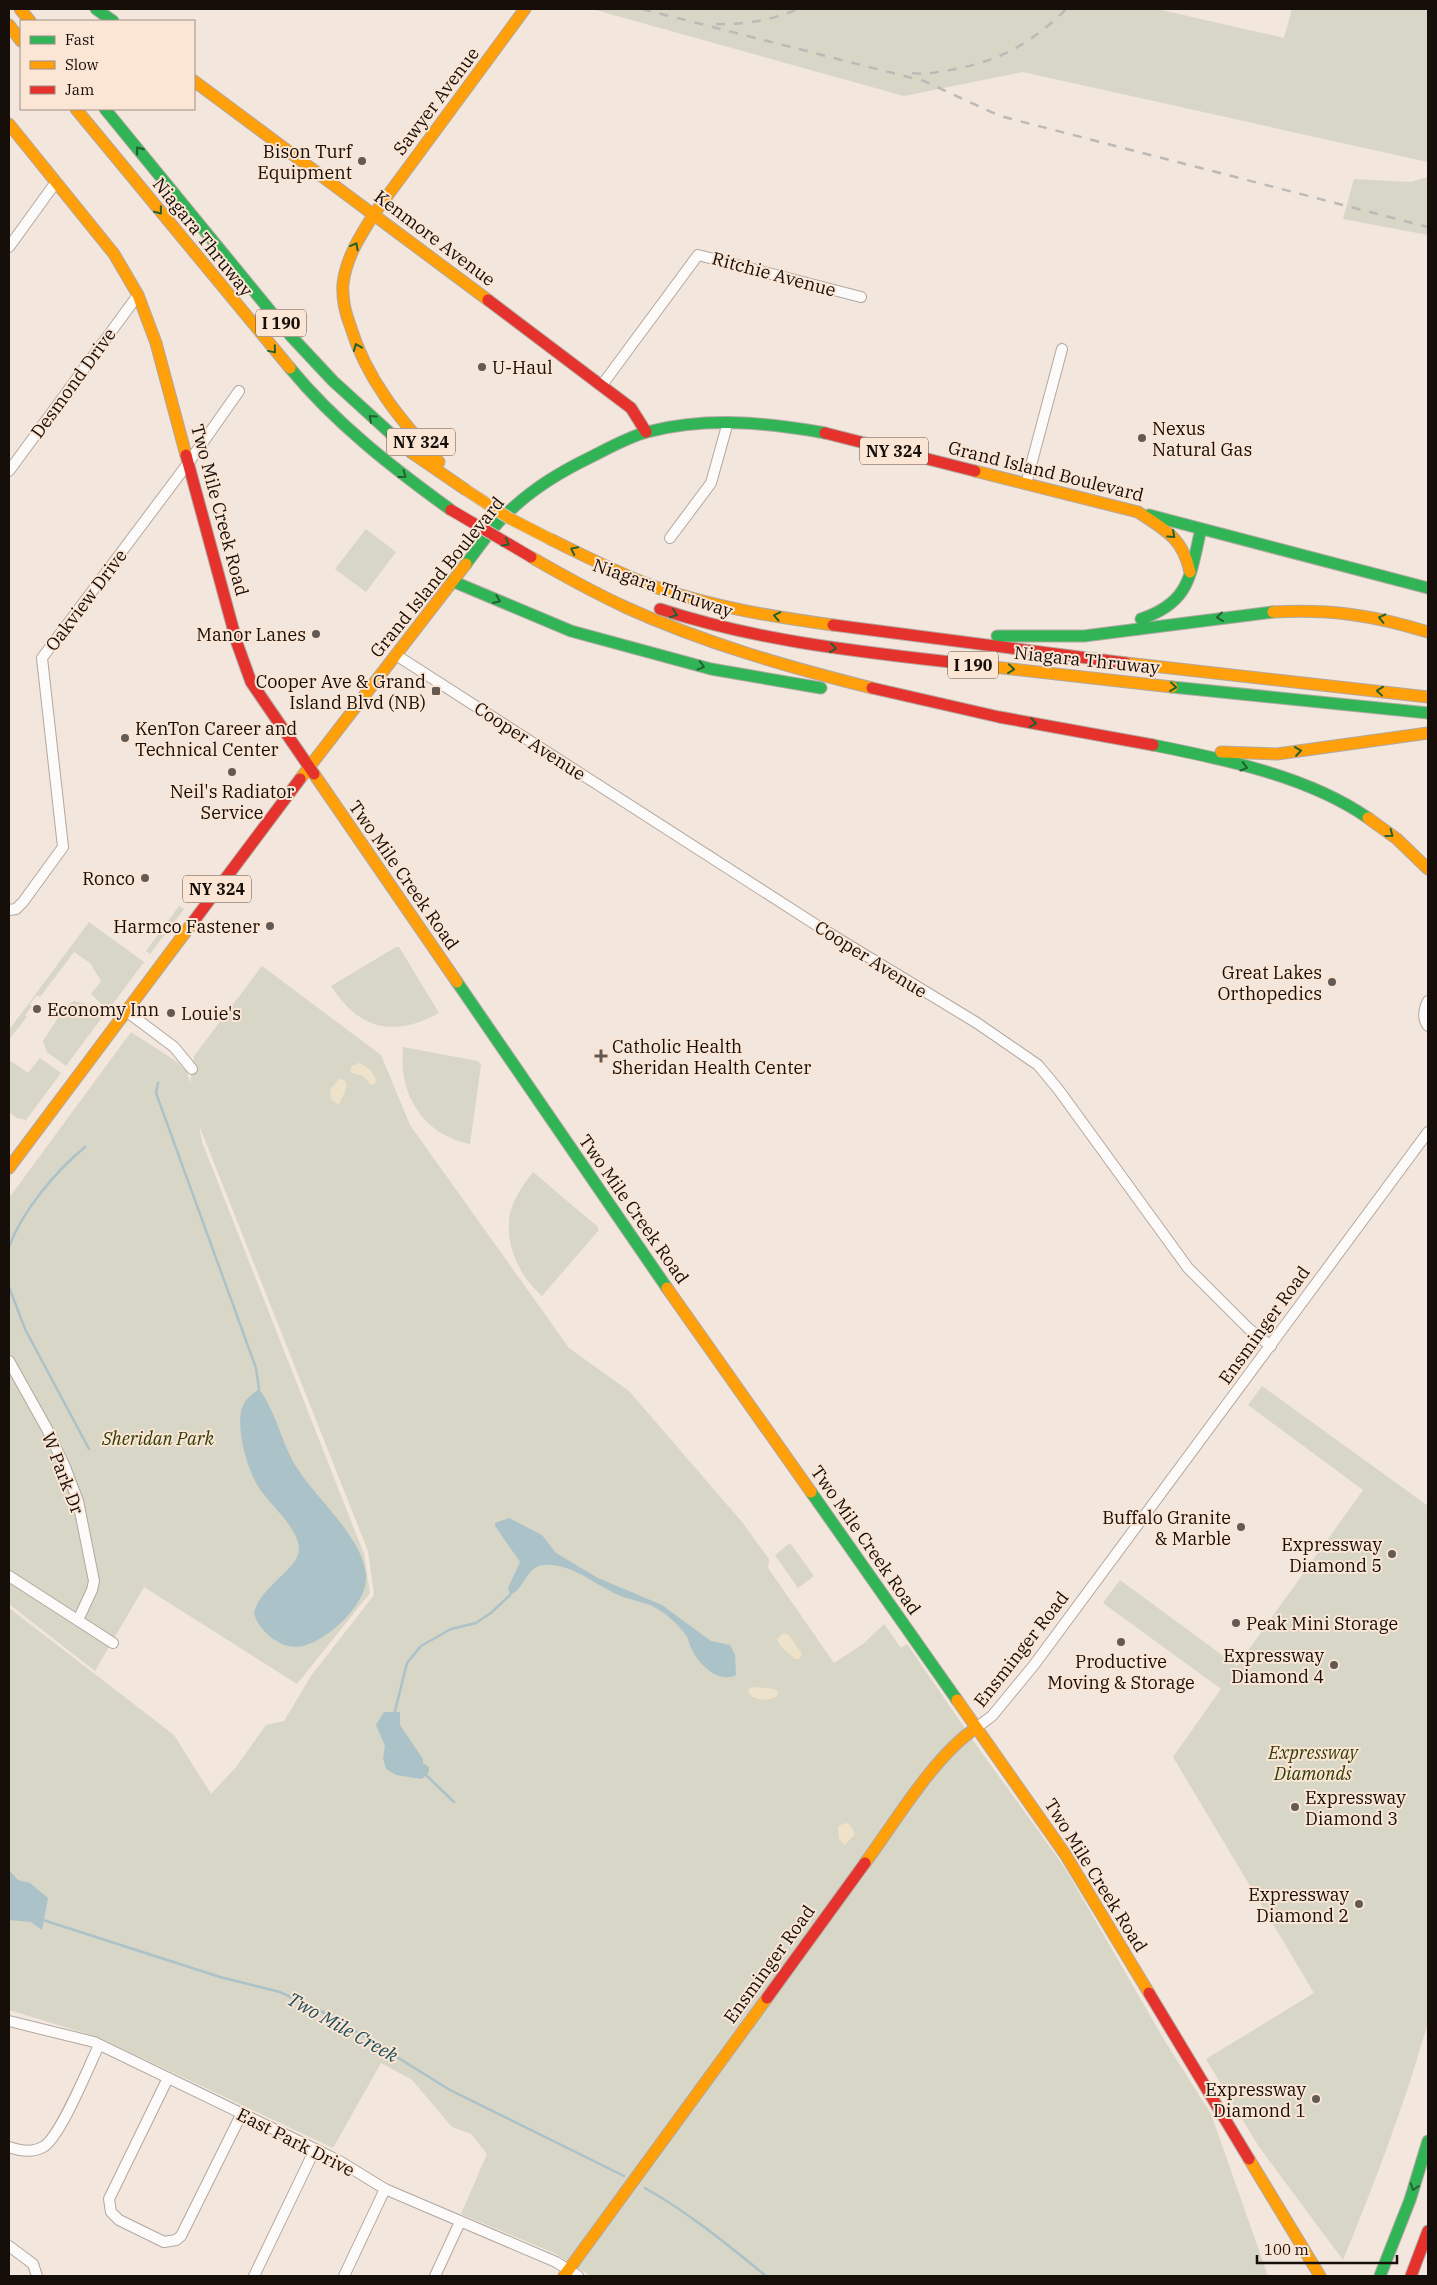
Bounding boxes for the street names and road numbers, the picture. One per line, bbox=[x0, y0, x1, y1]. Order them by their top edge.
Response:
street label: Sawyer Avenue bbox=[388, 43, 484, 159]
street label: Niagara Thruway bbox=[148, 173, 258, 301]
street label: Kenmore Avenue bbox=[370, 185, 500, 291]
street label: Ritchie Avenue bbox=[709, 246, 839, 302]
road number: I 190 bbox=[256, 309, 306, 336]
street label: Desmond Drive bbox=[25, 323, 121, 443]
street label: Two Mile Creek Road bbox=[186, 422, 254, 598]
road number: NY 324 bbox=[387, 428, 455, 456]
street label: Grand Island Boulevard bbox=[946, 436, 1146, 506]
road number: NY 324 bbox=[860, 438, 928, 464]
street label: Grand Island Boulevard bbox=[365, 492, 509, 662]
street label: Oakview Drive bbox=[40, 544, 132, 656]
street label: Niagara Thruway bbox=[590, 553, 736, 623]
street label: Niagara Thruway bbox=[1013, 641, 1161, 679]
road number: I 190 bbox=[948, 652, 998, 678]
street label: Cooper Avenue bbox=[470, 696, 590, 786]
street label: Two Mile Creek Road bbox=[344, 796, 464, 954]
road number: NY 324 bbox=[183, 876, 251, 902]
street label: Cooper Avenue bbox=[811, 915, 931, 1003]
street label: Two Mile Creek Road bbox=[574, 1130, 694, 1288]
street label: Ensminger Road bbox=[1213, 1261, 1315, 1389]
street label: W Park Dr bbox=[37, 1429, 89, 1517]
street label: Two Mile Creek Road bbox=[806, 1461, 926, 1619]
street label: Ensminger Road bbox=[969, 1586, 1073, 1711]
street label: Two Mile Creek Road bbox=[1039, 1794, 1153, 1956]
street label: Ensminger Road bbox=[718, 1900, 820, 2028]
street label: East Park Drive bbox=[233, 2102, 359, 2182]

